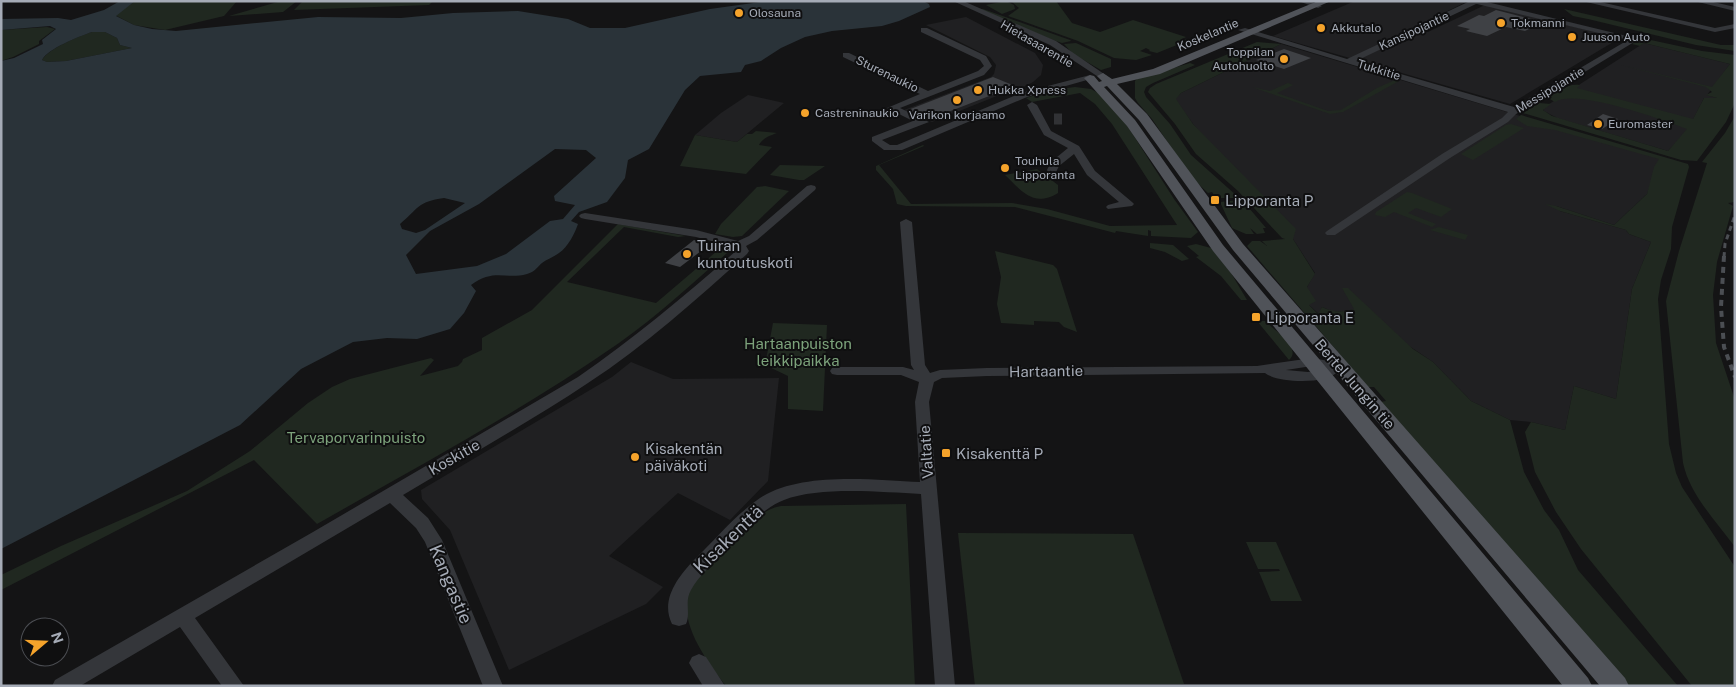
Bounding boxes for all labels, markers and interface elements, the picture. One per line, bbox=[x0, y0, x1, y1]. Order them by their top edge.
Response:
place label: Olosauna bbox=[749, 6, 801, 20]
marker: Olosauna bbox=[733, 7, 745, 19]
street label: Kansipojantie bbox=[1377, 9, 1451, 53]
street label: Koskelantie bbox=[1175, 16, 1241, 54]
place label: Tokmanni bbox=[1511, 16, 1565, 30]
marker: Tokmanni bbox=[1495, 17, 1507, 29]
street label: Hietasaarentie bbox=[998, 18, 1076, 71]
place label: Akkutalo bbox=[1331, 21, 1381, 35]
marker: Akkutalo bbox=[1315, 22, 1327, 34]
place label: Juuson Auto bbox=[1582, 30, 1650, 44]
marker: Juuson Auto bbox=[1566, 31, 1578, 43]
place label: Toppilan Autohuolto bbox=[1212, 45, 1274, 73]
street label: Sturenaukio bbox=[853, 53, 921, 95]
marker: Toppilan Autohuolto bbox=[1278, 53, 1290, 65]
street label: Tukkitie bbox=[1356, 57, 1402, 83]
street label: Messipojantie bbox=[1513, 64, 1587, 116]
place label: Hukka Xpress bbox=[988, 83, 1066, 97]
marker: Hukka Xpress bbox=[972, 84, 984, 96]
marker: Varikon korjaamo bbox=[951, 94, 963, 106]
place label: Castreninaukio bbox=[815, 106, 899, 120]
marker: Castreninaukio bbox=[799, 107, 811, 119]
place label: Varikon korjaamo bbox=[909, 108, 1005, 122]
place label: Euromaster bbox=[1608, 117, 1673, 131]
marker: Euromaster bbox=[1592, 118, 1604, 130]
place label: Touhula Lipporanta bbox=[1015, 154, 1075, 182]
marker: Touhula Lipporanta bbox=[999, 162, 1011, 174]
place label: Lipporanta P bbox=[1225, 192, 1314, 209]
marker: Lipporanta P bbox=[1209, 194, 1221, 206]
place label: Tuiran kuntoutuskoti bbox=[697, 237, 793, 271]
marker: Tuiran kuntoutuskoti bbox=[681, 248, 693, 260]
place label: Lipporanta E bbox=[1266, 309, 1354, 326]
marker: Lipporanta E bbox=[1250, 311, 1262, 323]
park label: Hartaanpuiston leikkipaikka bbox=[744, 335, 852, 369]
street label: Bertel Jungin tie bbox=[1311, 336, 1399, 432]
street label: Hartaantie bbox=[1009, 362, 1083, 380]
street label: Valtatie bbox=[916, 425, 936, 479]
park label: Tervaporvarinpuisto bbox=[287, 429, 425, 446]
street label: Koskitie bbox=[425, 436, 483, 478]
place label: Kisakentän päiväkoti bbox=[645, 440, 723, 474]
place label: Kisakenttä P bbox=[956, 445, 1044, 462]
marker: Kisakenttä P bbox=[940, 447, 952, 459]
marker: Kisakentän päiväkoti bbox=[629, 451, 641, 463]
street label: Kisakenttä bbox=[689, 501, 767, 577]
street label: Kangastie bbox=[425, 541, 477, 627]
north arrow bbox=[20, 617, 70, 667]
text: N bbox=[48, 630, 67, 646]

